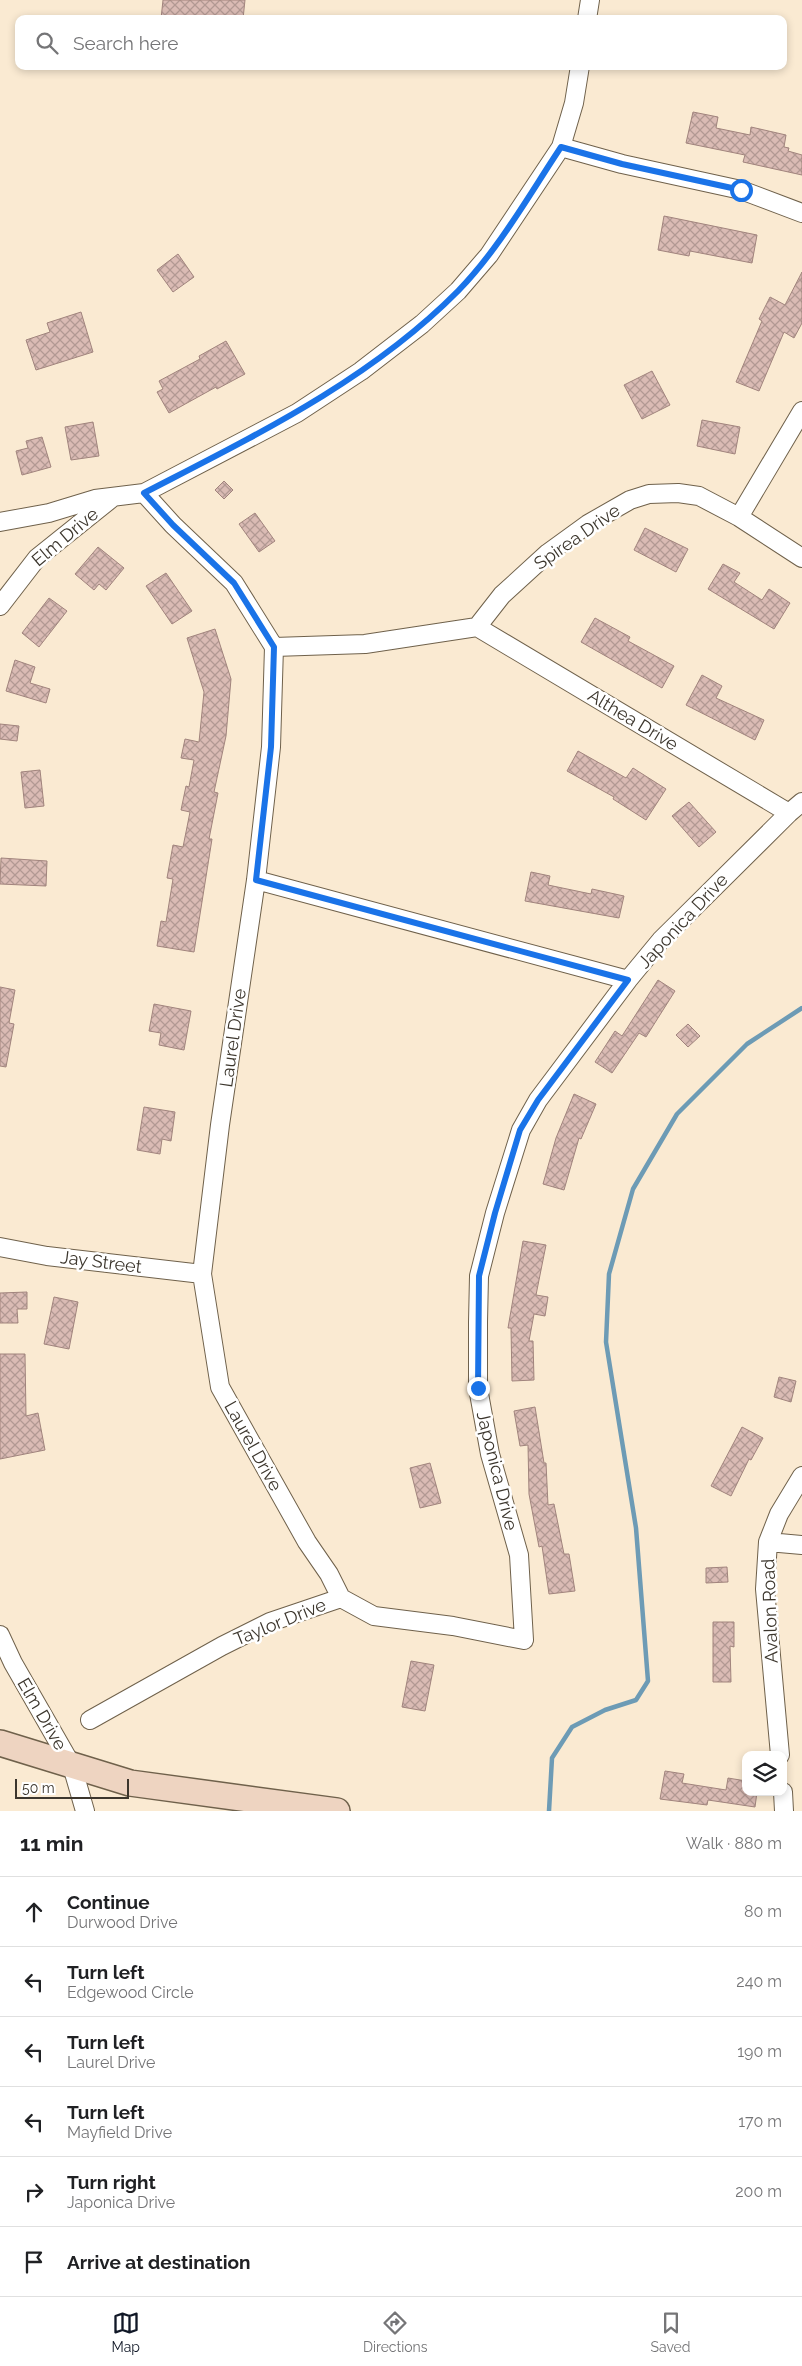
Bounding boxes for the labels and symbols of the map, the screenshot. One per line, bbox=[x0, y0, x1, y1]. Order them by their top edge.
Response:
route start bbox=[730, 179, 753, 202]
street label: Spirea Drive bbox=[530, 499, 624, 574]
street label: Elm Drive bbox=[27, 503, 102, 570]
street label: Althea Drive bbox=[584, 684, 683, 755]
street label: Japonica Drive bbox=[633, 869, 732, 972]
street label: Laurel Drive bbox=[215, 987, 250, 1089]
street label: Jay Street bbox=[59, 1246, 143, 1277]
route end bbox=[467, 1377, 490, 1400]
street label: Laurel Drive bbox=[220, 1397, 287, 1495]
street label: Japonica Drive bbox=[473, 1409, 523, 1533]
street label: Avalon Road bbox=[757, 1558, 782, 1664]
street label: Taylor Drive bbox=[231, 1593, 329, 1650]
street label: Elm Drive bbox=[13, 1674, 72, 1754]
scale bar bbox=[15, 1776, 129, 1799]

